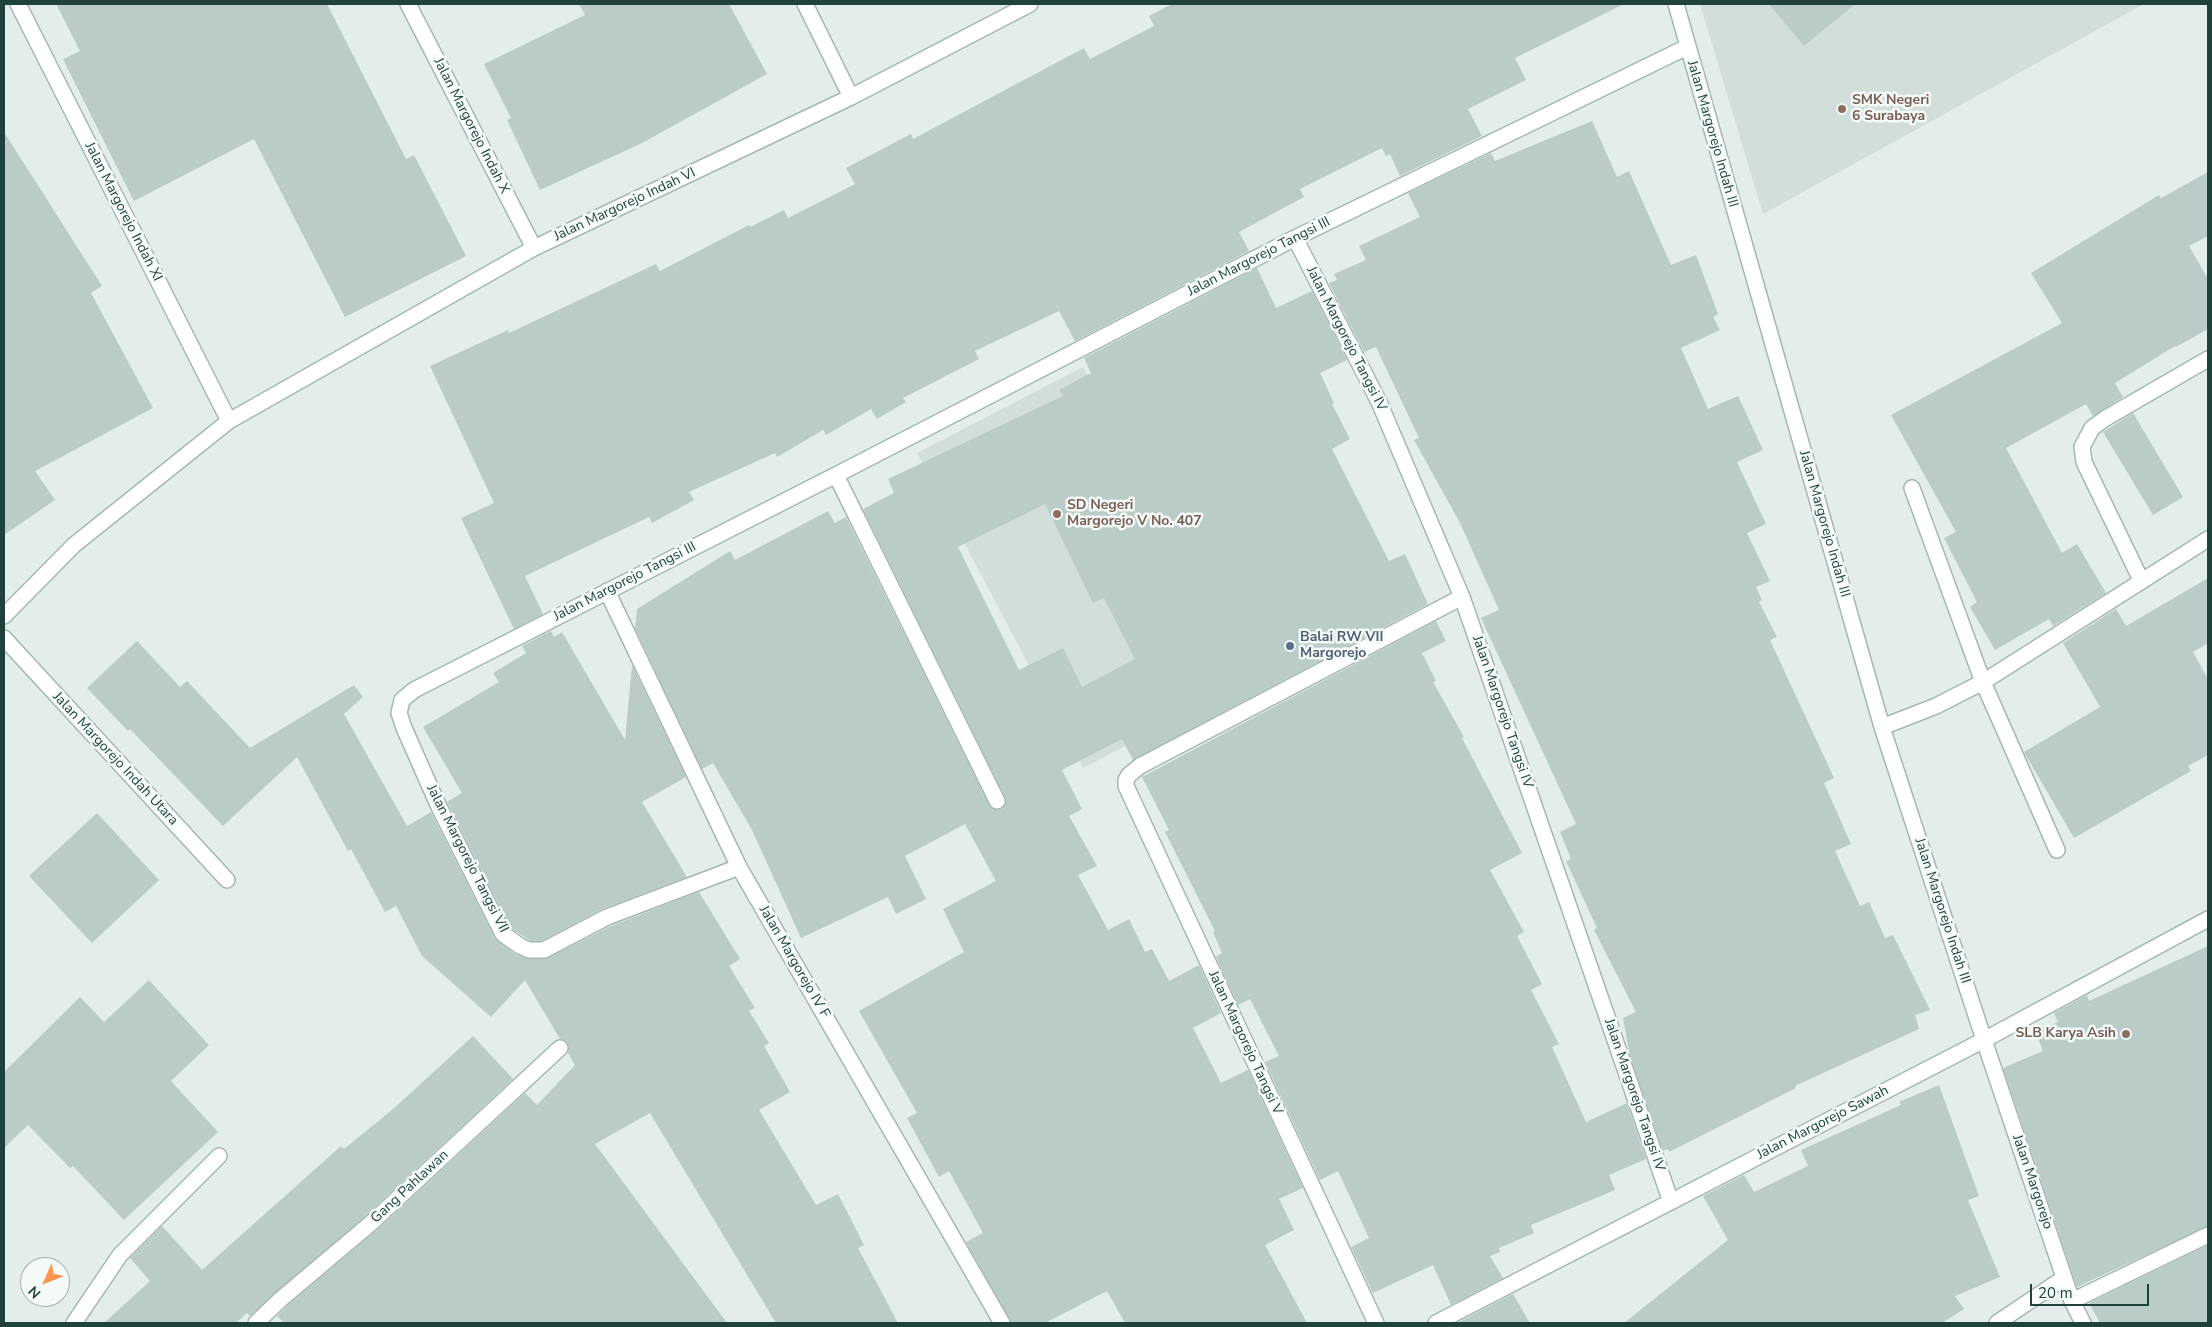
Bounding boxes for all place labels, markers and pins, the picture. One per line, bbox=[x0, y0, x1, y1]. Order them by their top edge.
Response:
place label: SMK Negeri 6 Surabaya bbox=[1852, 93, 1929, 125]
marker: SMK Negeri 6 Surabaya bbox=[1836, 103, 1848, 115]
place label: SD Negeri Margorejo V No. 407 bbox=[1067, 498, 1202, 530]
marker: SD Negeri Margorejo V No. 407 bbox=[1051, 508, 1063, 520]
place label: Balai RW VII Margorejo bbox=[1300, 630, 1383, 662]
marker: Balai RW VII Margorejo bbox=[1284, 640, 1296, 652]
place label: SLB Karya Asih bbox=[2015, 1026, 2116, 1042]
marker: SLB Karya Asih bbox=[2120, 1028, 2132, 1040]

